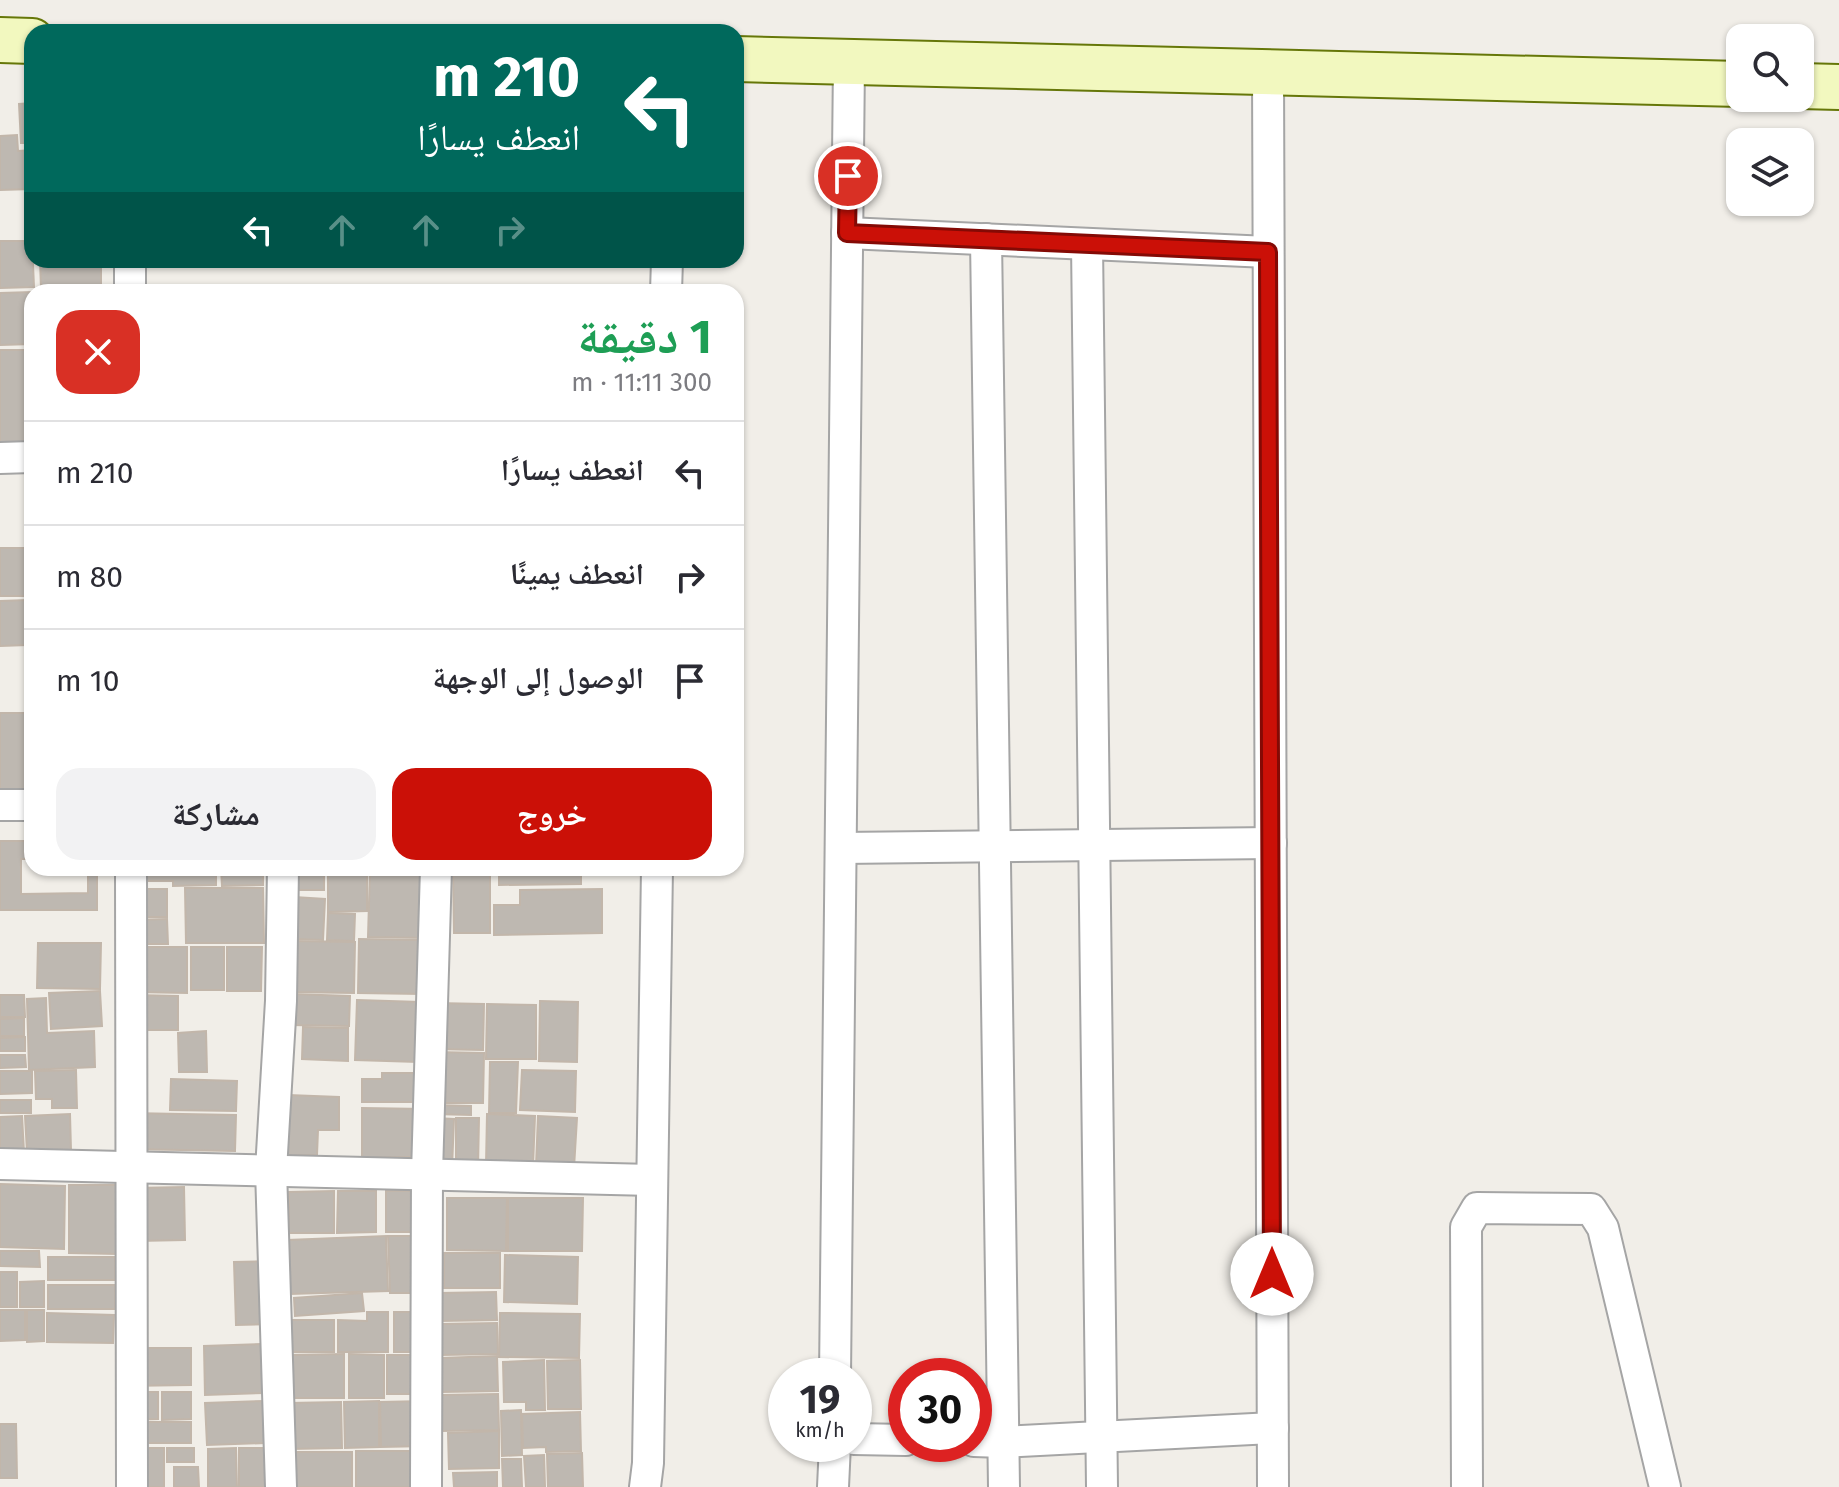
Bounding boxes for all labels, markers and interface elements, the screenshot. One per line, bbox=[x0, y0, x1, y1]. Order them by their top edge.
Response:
map controls bbox=[1726, 24, 1814, 216]
button: search bbox=[1726, 24, 1814, 112]
text: 210 m bbox=[433, 44, 580, 111]
icon: left bbox=[608, 56, 712, 160]
text: انعطف يسارًا bbox=[417, 116, 580, 160]
button: layers bbox=[1726, 128, 1814, 216]
pin bbox=[814, 142, 882, 210]
icon: arrive bbox=[826, 154, 870, 198]
icon: left bbox=[236, 208, 280, 252]
icon: ahead bbox=[320, 208, 364, 252]
icon: ahead bbox=[404, 208, 448, 252]
icon: right bbox=[488, 208, 532, 252]
text: 1 دقيقة bbox=[578, 308, 712, 366]
button: close bbox=[56, 310, 140, 394]
text: 300 m · 11:11 bbox=[571, 367, 712, 398]
icon: left bbox=[668, 451, 712, 495]
text: انعطف يسارًا bbox=[501, 452, 644, 488]
text: 210 m bbox=[56, 455, 134, 491]
icon: right bbox=[668, 555, 712, 599]
text: انعطف يمينًا bbox=[510, 556, 644, 592]
text: 80 m bbox=[56, 559, 123, 595]
icon: arrive bbox=[668, 659, 712, 703]
text: الوصول إلى الوجهة bbox=[433, 660, 644, 696]
text: 10 m bbox=[56, 663, 119, 699]
button: مشاركة bbox=[56, 768, 376, 860]
button: خروج bbox=[392, 768, 712, 860]
position arrow bbox=[1230, 1232, 1314, 1316]
speed limit sign: 30 bbox=[888, 1358, 992, 1462]
text: 19 bbox=[800, 1376, 840, 1424]
text: km/h bbox=[795, 1418, 845, 1442]

